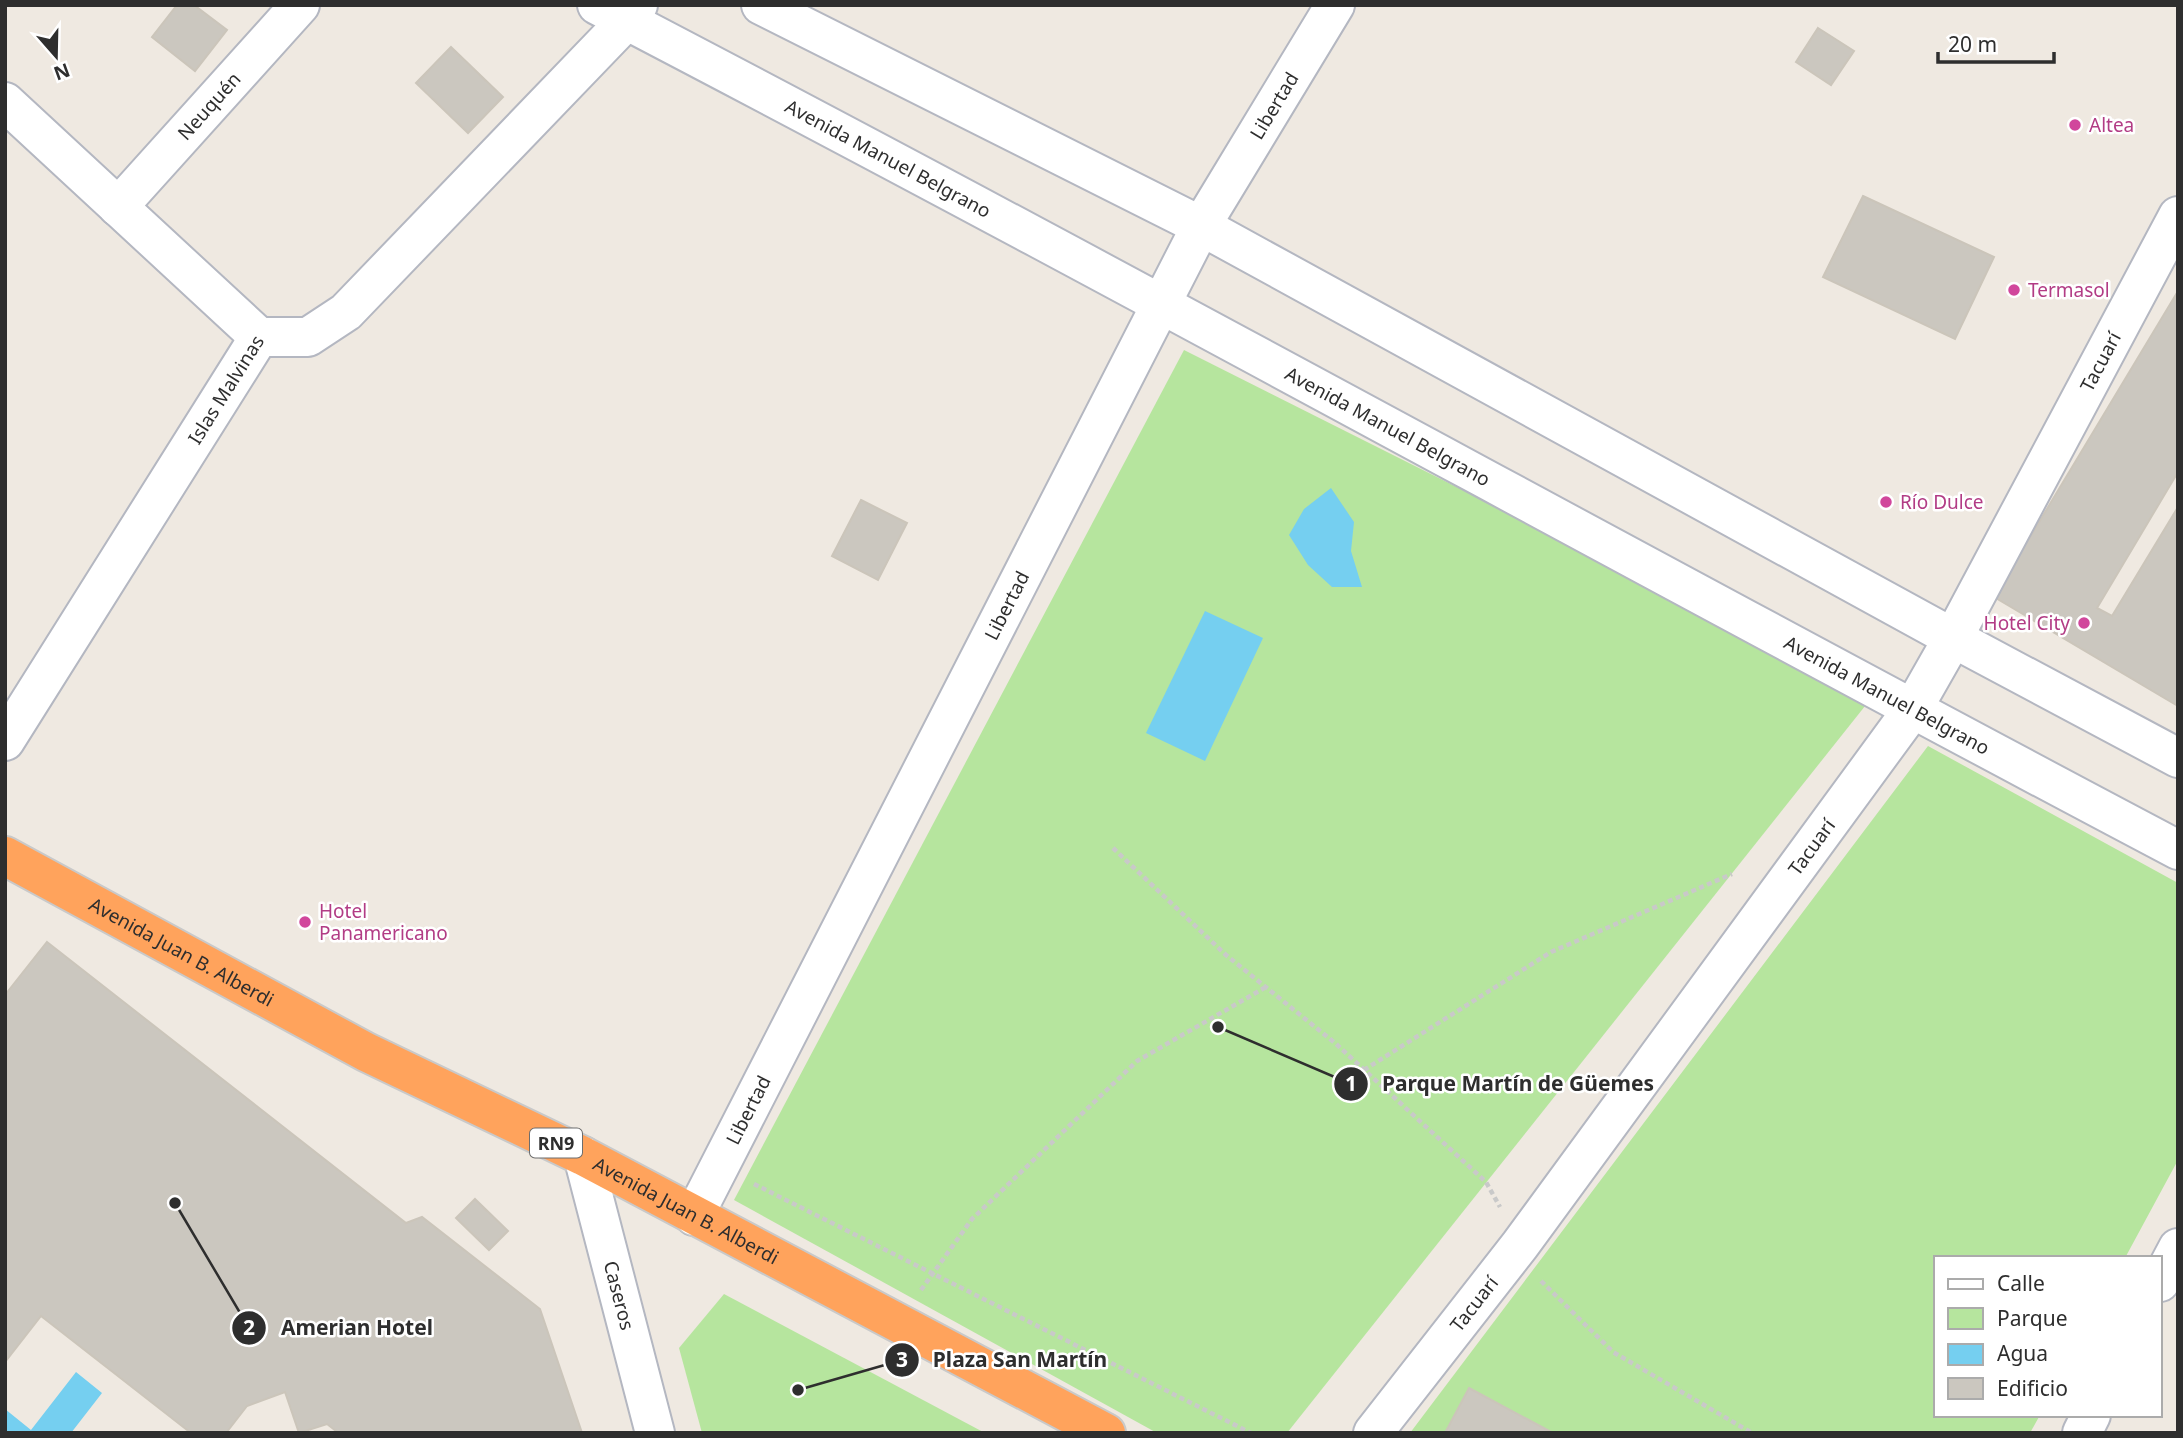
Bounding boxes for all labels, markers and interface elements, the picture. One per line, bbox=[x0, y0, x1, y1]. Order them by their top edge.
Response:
north arrow bbox=[21, 21, 91, 91]
scale bar bbox=[1938, 21, 2054, 65]
text: 20 m bbox=[1948, 30, 1997, 58]
text: N bbox=[50, 57, 74, 87]
street label: Neuquén bbox=[172, 66, 246, 145]
street label: Libertad bbox=[1244, 67, 1304, 144]
street label: Avenida Manuel Belgrano bbox=[781, 93, 996, 224]
place label: Altea bbox=[2089, 112, 2134, 138]
marker: Altea bbox=[2067, 117, 2083, 133]
place label: Termasol bbox=[2028, 277, 2110, 303]
marker: Termasol bbox=[2006, 282, 2022, 298]
street label: Tacuarí bbox=[2074, 326, 2127, 396]
street label: Islas Malvinas bbox=[182, 330, 270, 449]
street label: Avenida Manuel Belgrano bbox=[1281, 360, 1495, 492]
place label: Río Dulce bbox=[1900, 489, 1984, 515]
marker: Río Dulce bbox=[1878, 494, 1894, 510]
street label: Libertad bbox=[978, 566, 1035, 644]
place label: Hotel City bbox=[1984, 610, 2070, 636]
marker: Hotel City bbox=[2076, 615, 2092, 631]
street label: Avenida Manuel Belgrano bbox=[1780, 629, 1994, 761]
street label: Tacuarí bbox=[1782, 813, 1842, 881]
street label: Avenida Juan B. Alberdi bbox=[85, 891, 279, 1013]
place label: Hotel Panamericano bbox=[319, 898, 448, 946]
marker: Hotel Panamericano bbox=[297, 914, 313, 930]
callout: Parque Martín de Güemes bbox=[1333, 1063, 1668, 1105]
text: 1 bbox=[1345, 1069, 1357, 1097]
text: Parque Martín de Güemes bbox=[1382, 1069, 1654, 1097]
street label: Libertad bbox=[720, 1071, 777, 1149]
road number: RN9 bbox=[530, 1128, 582, 1158]
street label: Avenida Juan B. Alberdi bbox=[589, 1151, 783, 1270]
legend bbox=[1934, 1256, 2162, 1417]
street label: Caseros bbox=[598, 1258, 641, 1333]
text: Calle bbox=[1997, 1269, 2045, 1297]
street label: Tacuarí bbox=[1444, 1270, 1505, 1337]
text: Parque bbox=[1997, 1304, 2067, 1332]
callout: Amerian Hotel bbox=[232, 1307, 447, 1349]
text: 2 bbox=[243, 1313, 255, 1341]
text: Amerian Hotel bbox=[281, 1313, 433, 1341]
callout: Plaza San Martín bbox=[884, 1339, 1121, 1381]
text: Agua bbox=[1997, 1339, 2048, 1367]
text: 3 bbox=[896, 1345, 908, 1373]
text: Plaza San Martín bbox=[933, 1345, 1107, 1373]
text: Edificio bbox=[1997, 1374, 2068, 1402]

